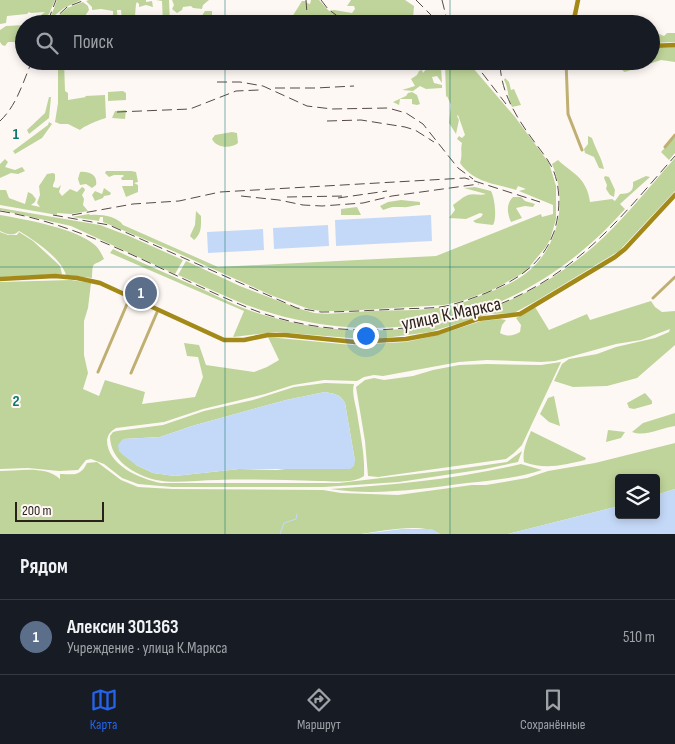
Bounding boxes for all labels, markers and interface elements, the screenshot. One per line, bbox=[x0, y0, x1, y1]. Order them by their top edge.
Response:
search box bbox=[15, 15, 660, 70]
icon: search bbox=[33, 29, 61, 57]
text: Поиск bbox=[73, 31, 113, 54]
text: 1 bbox=[13, 125, 20, 144]
pin: 1 bbox=[125, 274, 157, 312]
street label: улица К.Маркса bbox=[400, 293, 503, 336]
your location bbox=[353, 323, 379, 349]
text: 2 bbox=[12, 392, 20, 411]
map controls bbox=[615, 474, 660, 519]
button: layers bbox=[615, 474, 660, 519]
scale bar bbox=[15, 499, 104, 522]
text: 200 m bbox=[22, 502, 51, 519]
text: Рядом bbox=[20, 554, 68, 579]
text: Алексин 301363 bbox=[67, 616, 179, 639]
text: 1 bbox=[33, 628, 39, 647]
text: 510 m bbox=[623, 628, 655, 647]
text: Учреждение · улица К.Маркса bbox=[67, 639, 228, 658]
tab: Карта bbox=[90, 686, 118, 733]
tab: Маршрут bbox=[297, 686, 341, 733]
tab: Сохранённые bbox=[520, 686, 585, 733]

